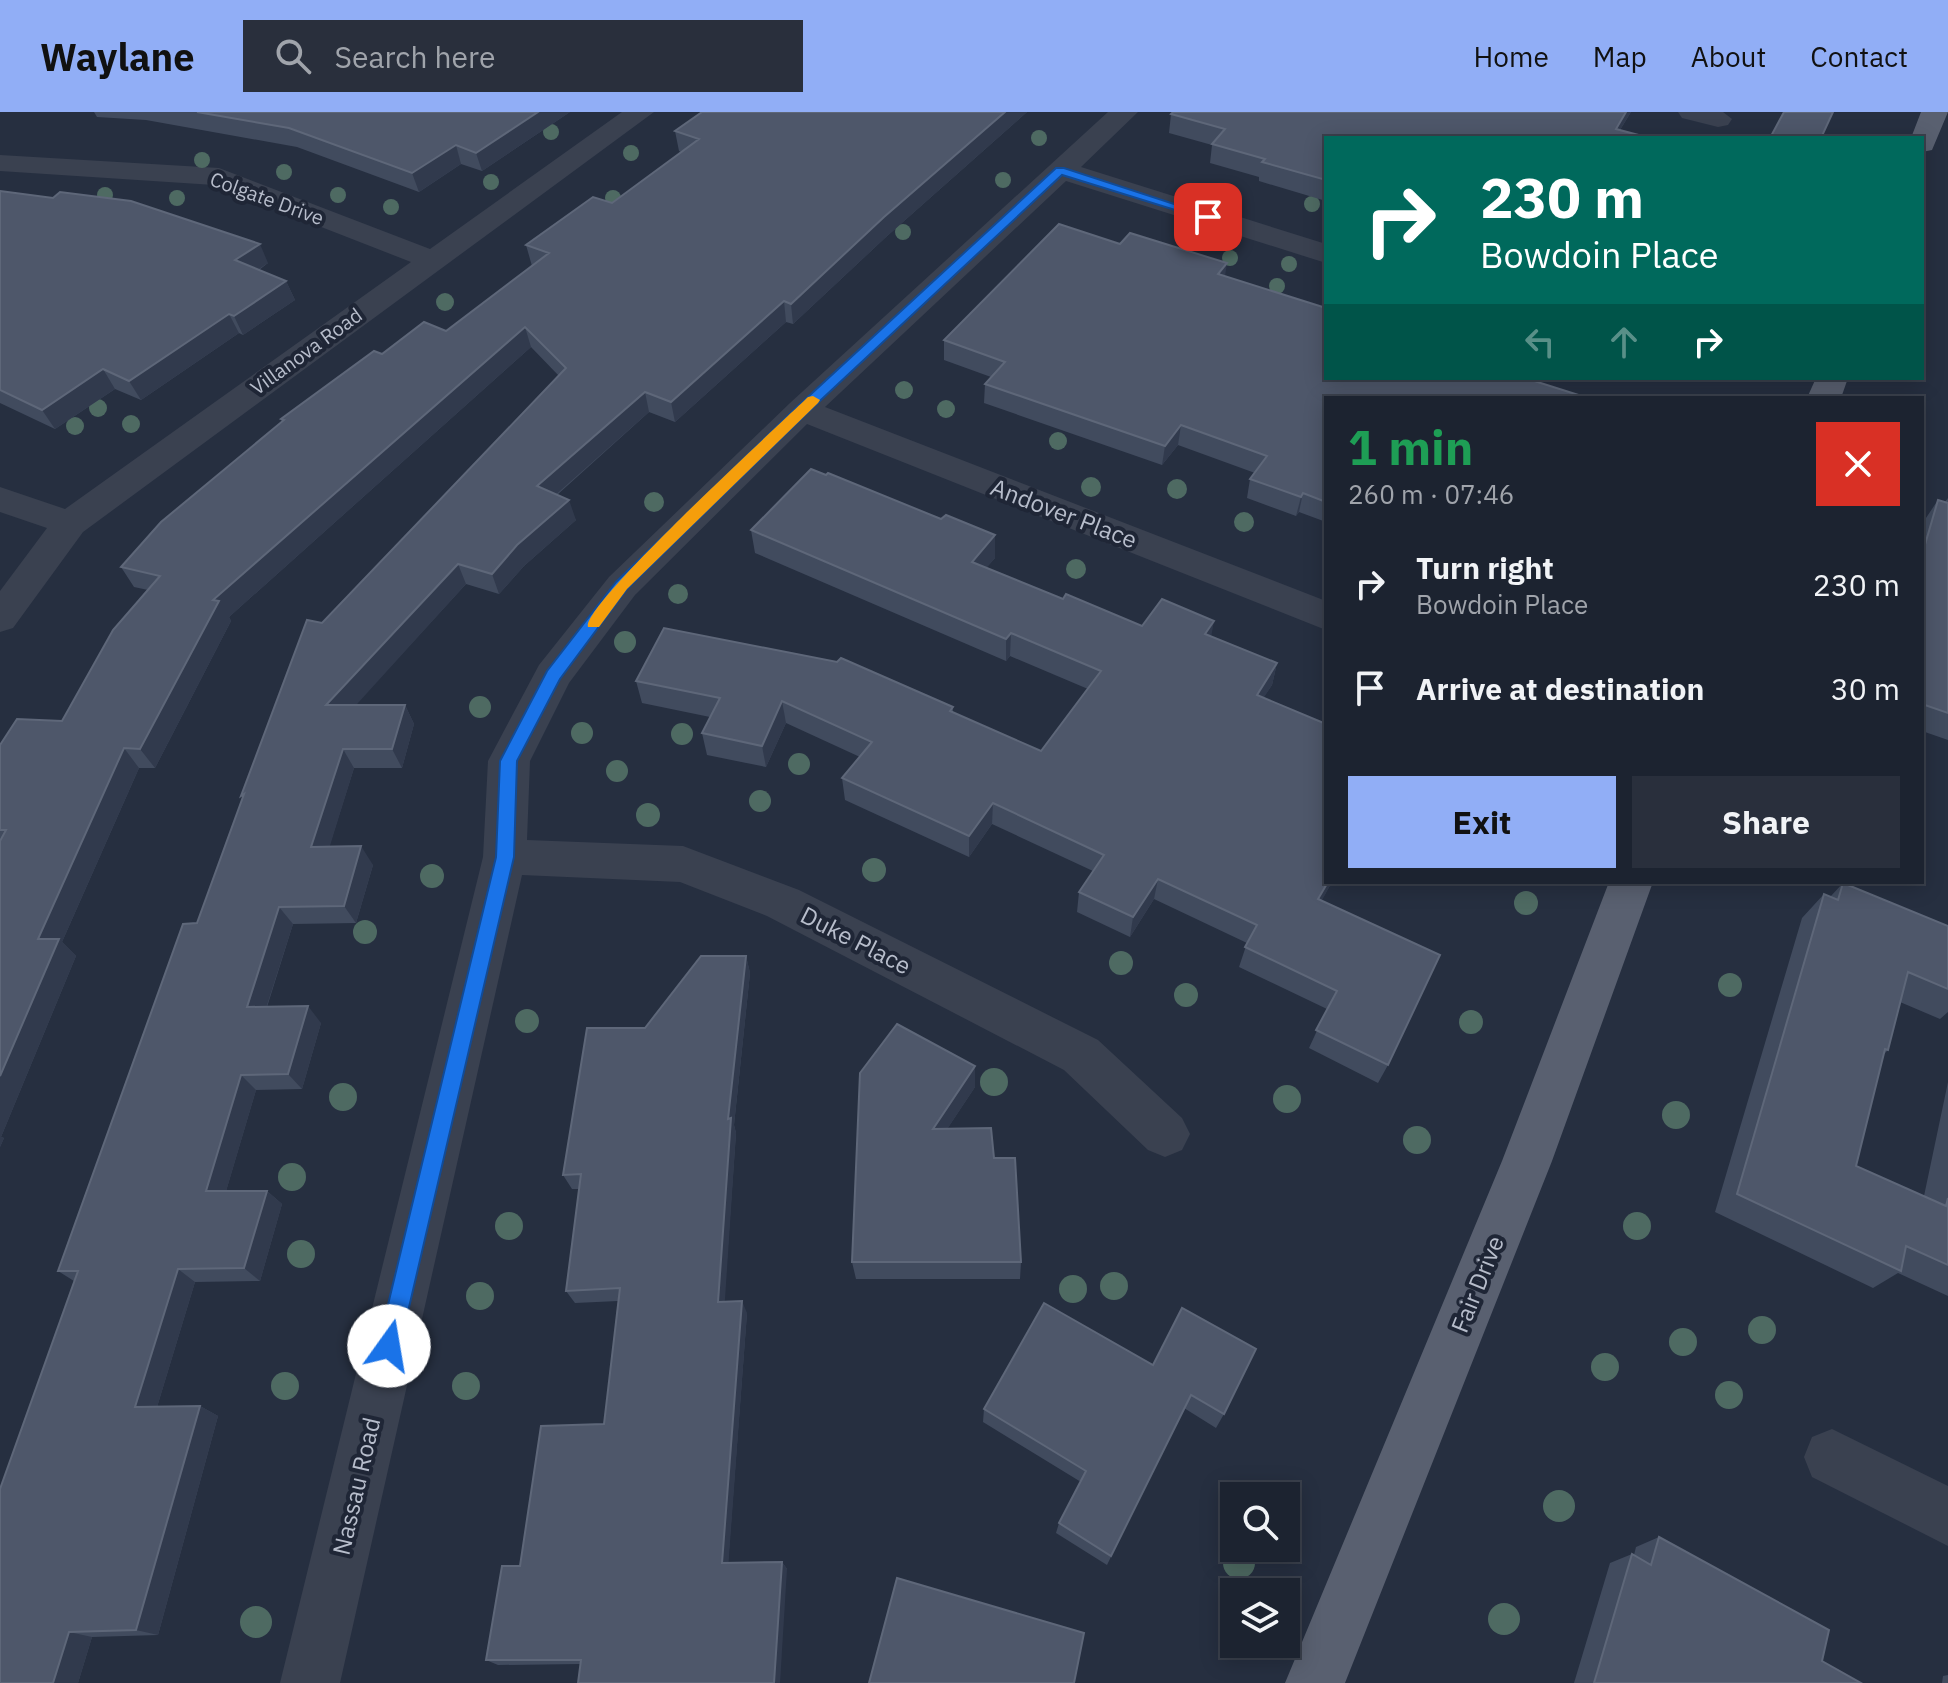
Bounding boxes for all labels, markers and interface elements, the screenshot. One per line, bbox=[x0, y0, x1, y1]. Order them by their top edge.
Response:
search box bbox=[243, 20, 803, 92]
text: Waylane bbox=[40, 32, 195, 81]
icon: search bbox=[271, 34, 315, 78]
text: Search here bbox=[335, 37, 495, 76]
text: Home bbox=[1473, 38, 1549, 75]
text: Map bbox=[1593, 38, 1647, 75]
text: About bbox=[1691, 38, 1766, 75]
text: Contact bbox=[1810, 38, 1908, 75]
text: 230 m bbox=[1480, 161, 1644, 233]
street label: Colgate Drive bbox=[206, 165, 328, 231]
icon: right bbox=[1348, 168, 1452, 272]
pin bbox=[1174, 183, 1242, 251]
icon: arrive bbox=[1186, 195, 1230, 239]
text: Bowdoin Place bbox=[1480, 231, 1718, 278]
street label: Villanova Road bbox=[245, 301, 367, 401]
icon: left bbox=[1518, 320, 1562, 364]
icon: ahead bbox=[1602, 320, 1646, 364]
icon: right bbox=[1686, 320, 1730, 364]
text: 1 min bbox=[1348, 416, 1473, 478]
button: close bbox=[1816, 422, 1900, 506]
street label: Andover Place bbox=[986, 470, 1142, 556]
text: 260 m · 07:46 bbox=[1348, 477, 1514, 511]
text: Turn right bbox=[1416, 548, 1554, 587]
icon: right bbox=[1348, 562, 1392, 606]
text: 230 m bbox=[1813, 565, 1900, 604]
text: Bowdoin Place bbox=[1416, 587, 1588, 621]
icon: arrive bbox=[1348, 666, 1392, 710]
text: Arrive at destination bbox=[1416, 669, 1704, 708]
text: 30 m bbox=[1831, 669, 1900, 708]
button: Exit bbox=[1348, 776, 1616, 868]
button: Share bbox=[1632, 776, 1900, 868]
street label: Duke Place bbox=[795, 899, 917, 981]
street label: Fair Drive bbox=[1443, 1231, 1511, 1337]
position arrow bbox=[347, 1304, 431, 1388]
street label: Nassau Road bbox=[325, 1414, 387, 1558]
map controls bbox=[1220, 1482, 1300, 1658]
button: search bbox=[1220, 1482, 1300, 1562]
button: layers bbox=[1220, 1578, 1300, 1658]

